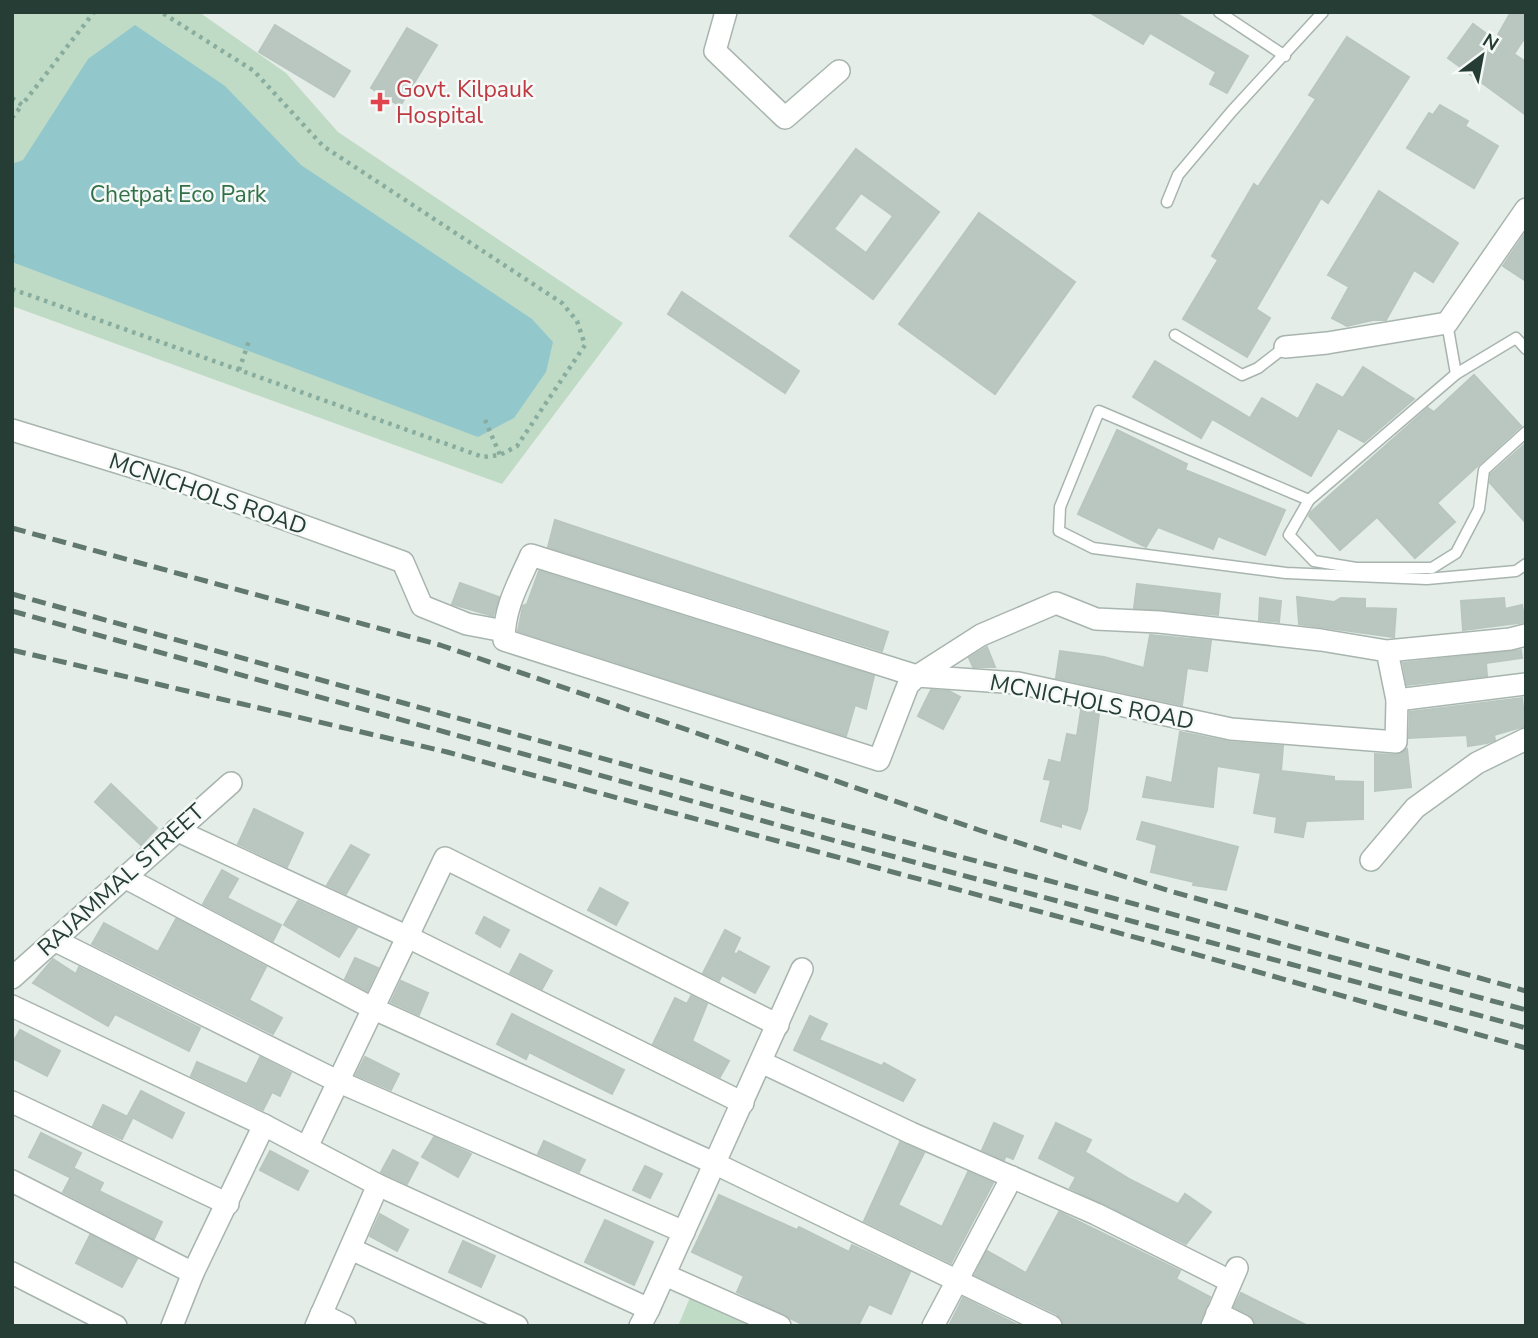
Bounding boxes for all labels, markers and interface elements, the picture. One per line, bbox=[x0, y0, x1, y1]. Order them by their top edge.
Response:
north arrow bbox=[1447, 21, 1517, 91]
text: N bbox=[1478, 28, 1503, 57]
place label: Govt. Kilpauk Hospital bbox=[396, 74, 534, 131]
marker: Govt. Kilpauk Hospital bbox=[370, 92, 390, 112]
park label: Chetpat Eco Park bbox=[90, 179, 267, 210]
street label: MCNICHOLS ROAD bbox=[105, 446, 311, 542]
street label: MCNICHOLS ROAD bbox=[987, 667, 1197, 737]
street label: RAJAMMAL STREET bbox=[31, 797, 211, 963]

